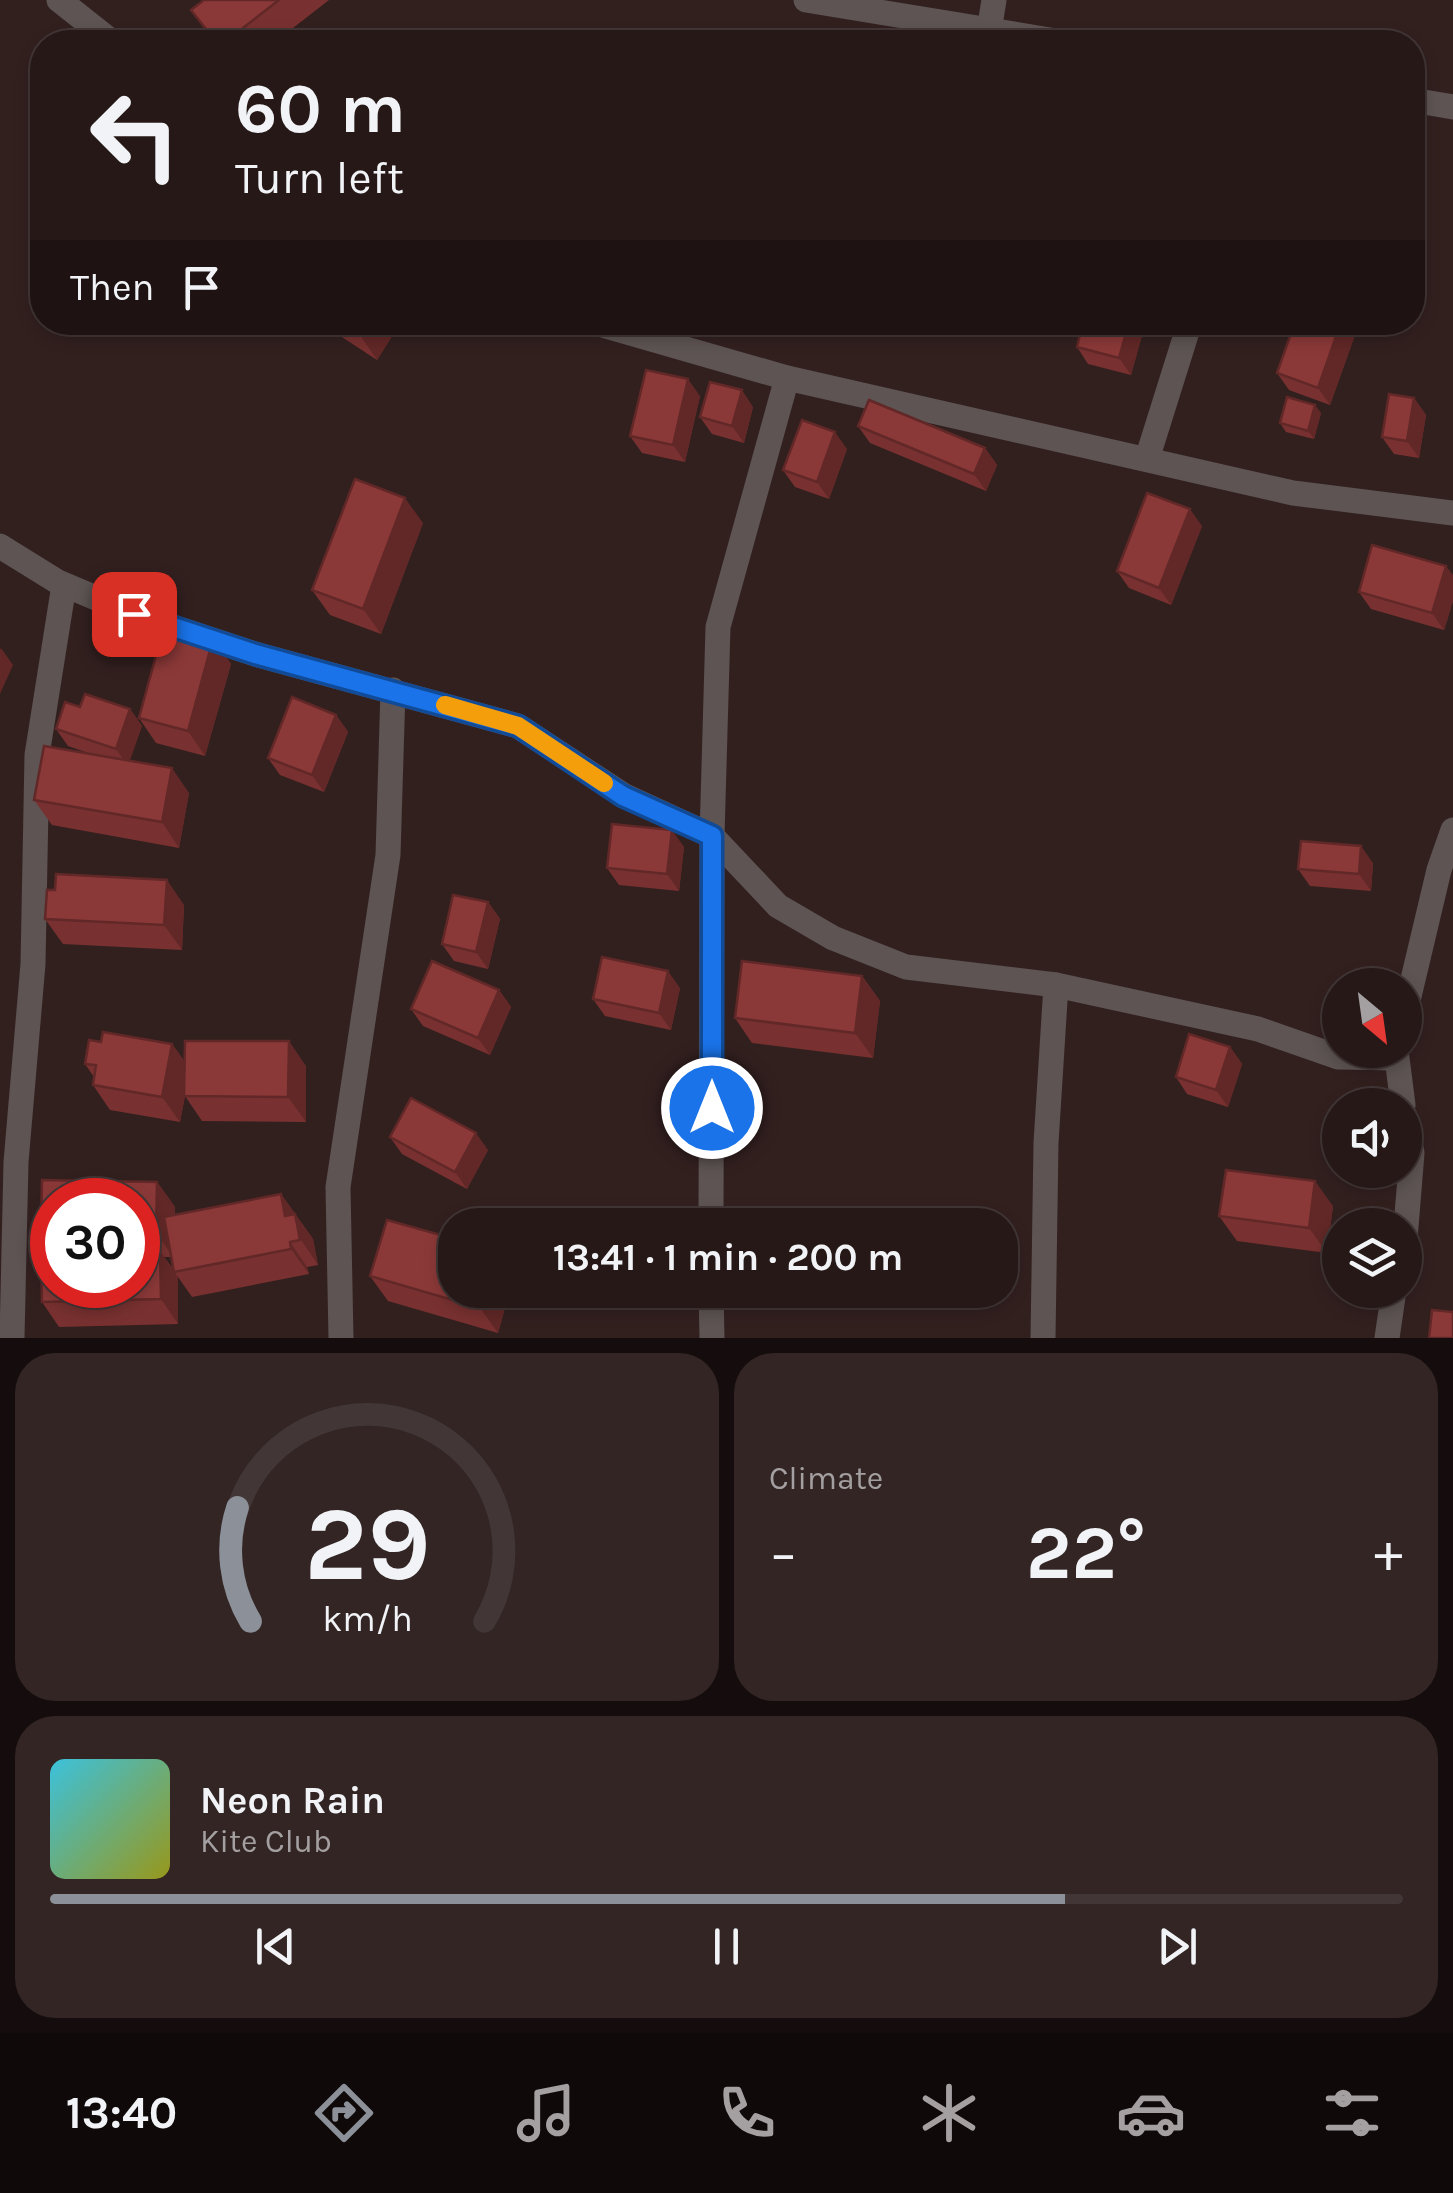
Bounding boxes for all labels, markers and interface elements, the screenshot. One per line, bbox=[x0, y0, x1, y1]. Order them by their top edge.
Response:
text: 60 m bbox=[235, 68, 406, 150]
icon: left bbox=[70, 70, 200, 200]
text: Turn left bbox=[235, 152, 404, 204]
icon: arrive bbox=[174, 260, 229, 315]
text: Then bbox=[70, 265, 154, 310]
pin bbox=[92, 572, 177, 657]
icon: arrive bbox=[107, 587, 162, 642]
north arrow bbox=[1322, 968, 1422, 1068]
map controls bbox=[1322, 968, 1422, 1308]
position arrow bbox=[660, 1056, 764, 1160]
button: sound bbox=[1322, 1088, 1422, 1188]
speed limit sign: 30 bbox=[30, 1178, 160, 1308]
button: layers bbox=[1322, 1208, 1422, 1308]
text: 13:41 · 1 min · 200 m bbox=[553, 1235, 903, 1280]
text: Climate bbox=[769, 1460, 883, 1497]
text: 29 bbox=[304, 1484, 430, 1605]
text: 22° bbox=[1026, 1509, 1146, 1597]
text: − bbox=[769, 1521, 798, 1585]
text: + bbox=[1374, 1521, 1403, 1585]
text: km/h bbox=[322, 1598, 412, 1640]
text: Neon Rain bbox=[200, 1778, 385, 1823]
text: Kite Club bbox=[200, 1823, 332, 1860]
icon: previous bbox=[248, 1919, 303, 1974]
icon: pause bbox=[699, 1919, 754, 1974]
icon: next bbox=[1150, 1919, 1205, 1974]
icon: directions bbox=[309, 2078, 379, 2148]
icon: music bbox=[511, 2078, 581, 2148]
icon: phone bbox=[712, 2078, 782, 2148]
icon: climate bbox=[914, 2078, 984, 2148]
icon: car bbox=[1116, 2078, 1186, 2148]
icon: filters bbox=[1317, 2078, 1387, 2148]
text: 13:40 bbox=[66, 2087, 177, 2139]

